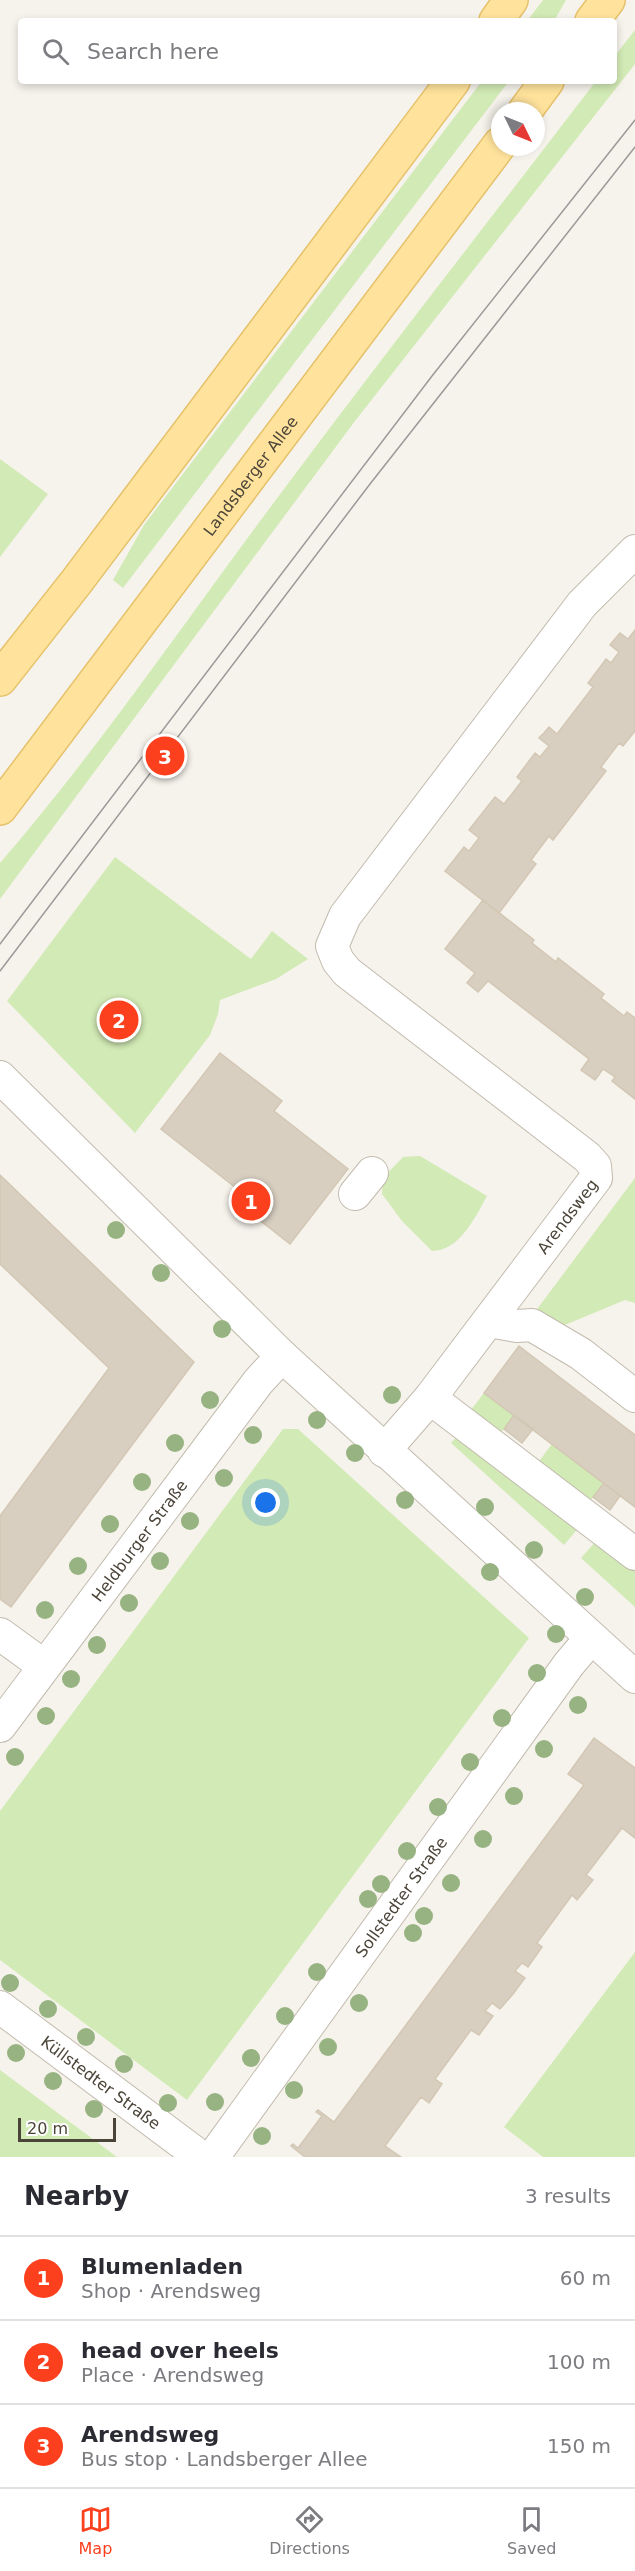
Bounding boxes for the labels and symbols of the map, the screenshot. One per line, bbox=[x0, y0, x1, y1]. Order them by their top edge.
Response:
north arrow bbox=[491, 102, 545, 156]
street label: Landsberger Allee bbox=[199, 412, 301, 539]
pin: 3 bbox=[146, 734, 184, 778]
pin: 2 bbox=[100, 998, 138, 1042]
street label: Arendsweg bbox=[533, 1175, 602, 1257]
pin: 1 bbox=[232, 1178, 270, 1224]
street label: Heldburger Straße bbox=[87, 1476, 191, 1605]
your location bbox=[251, 1488, 280, 1517]
street label: Sollstedter Straße bbox=[351, 1833, 451, 1961]
street label: Küllstedter Straße bbox=[38, 2032, 164, 2133]
scale bar bbox=[18, 2115, 116, 2142]

